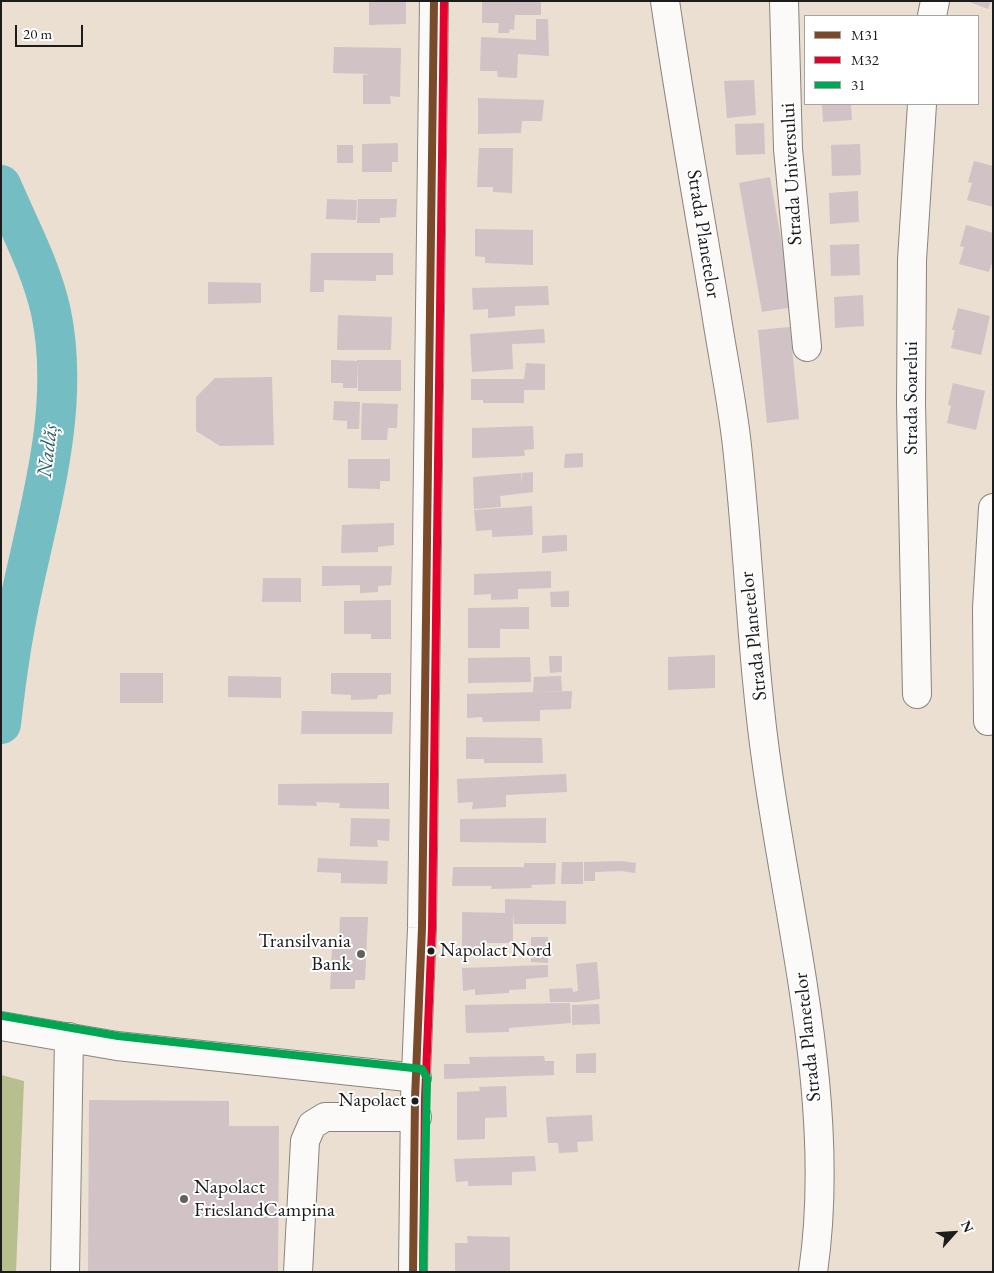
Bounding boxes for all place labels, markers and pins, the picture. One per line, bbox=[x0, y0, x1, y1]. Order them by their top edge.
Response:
place label: Transilvania Bank bbox=[258, 930, 351, 977]
place label: Napolact Nord bbox=[440, 940, 552, 962]
marker: Napolact Nord bbox=[426, 946, 436, 956]
marker: Transilvania Bank bbox=[355, 948, 367, 960]
place label: Napolact bbox=[339, 1090, 406, 1112]
marker: Napolact bbox=[410, 1096, 420, 1106]
place label: Napolact FrieslandCampina bbox=[194, 1176, 335, 1223]
marker: Napolact FrieslandCampina bbox=[178, 1193, 190, 1205]

